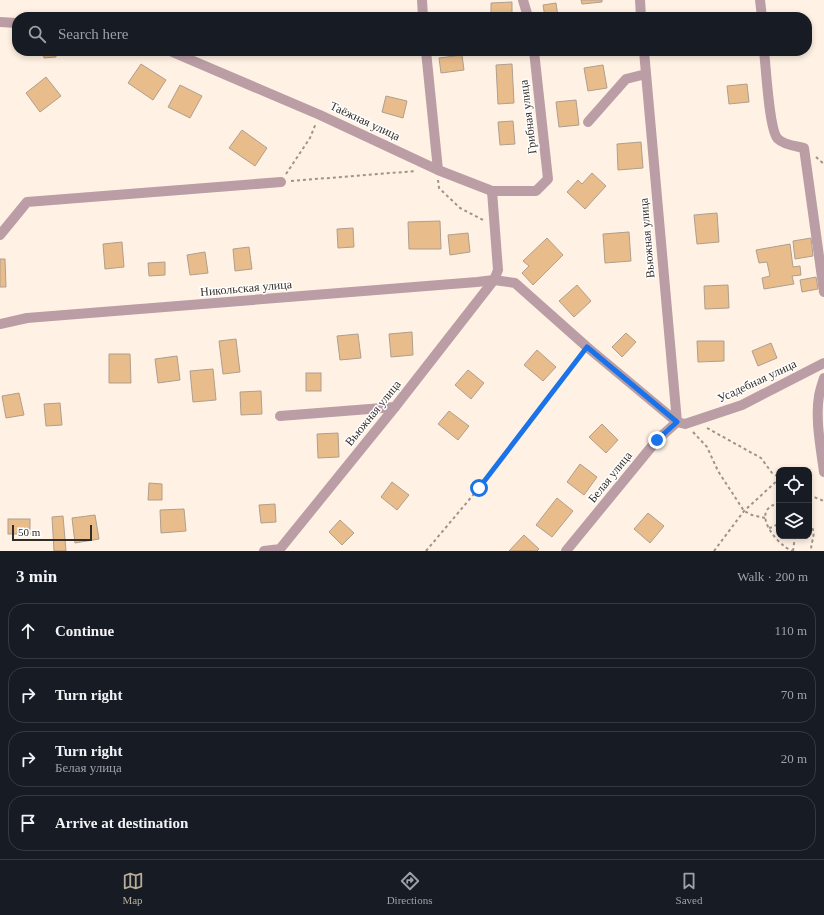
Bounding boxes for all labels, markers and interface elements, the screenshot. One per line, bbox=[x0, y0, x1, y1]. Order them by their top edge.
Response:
search box bbox=[12, 12, 812, 56]
icon: search bbox=[26, 23, 48, 45]
text: Search here bbox=[58, 26, 128, 42]
street label: Грибная улица bbox=[516, 78, 539, 155]
street label: Таёжная улица bbox=[328, 99, 403, 144]
street label: Вьюжная улица bbox=[636, 197, 657, 279]
street label: Никольская улица bbox=[200, 277, 293, 299]
street label: Усадебная улица bbox=[715, 356, 799, 405]
street label: Вьюжная улица bbox=[342, 377, 404, 449]
route end bbox=[648, 431, 666, 449]
street label: Белая улица bbox=[585, 448, 635, 505]
map controls bbox=[776, 467, 812, 539]
button: locate bbox=[776, 467, 812, 503]
route start bbox=[470, 479, 488, 497]
button: layers bbox=[776, 503, 812, 539]
scale bar bbox=[12, 523, 92, 542]
text: 50 m bbox=[18, 526, 40, 538]
text: 3 min bbox=[16, 567, 57, 586]
text: Walk · 200 m bbox=[737, 569, 808, 584]
icon: ahead bbox=[17, 620, 39, 642]
text: Continue bbox=[55, 623, 114, 639]
text: 110 m bbox=[775, 623, 807, 638]
icon: right bbox=[17, 684, 39, 706]
text: Turn right bbox=[55, 687, 122, 703]
text: 70 m bbox=[781, 687, 807, 702]
text: Turn right bbox=[55, 743, 122, 759]
icon: right bbox=[17, 748, 39, 770]
text: 20 m bbox=[781, 751, 807, 766]
text: Белая улица bbox=[55, 760, 122, 775]
icon: arrive bbox=[17, 812, 39, 834]
text: Arrive at destination bbox=[55, 815, 188, 831]
tab: Map bbox=[122, 870, 144, 906]
tab: Directions bbox=[387, 870, 432, 906]
tab: Saved bbox=[676, 870, 702, 906]

